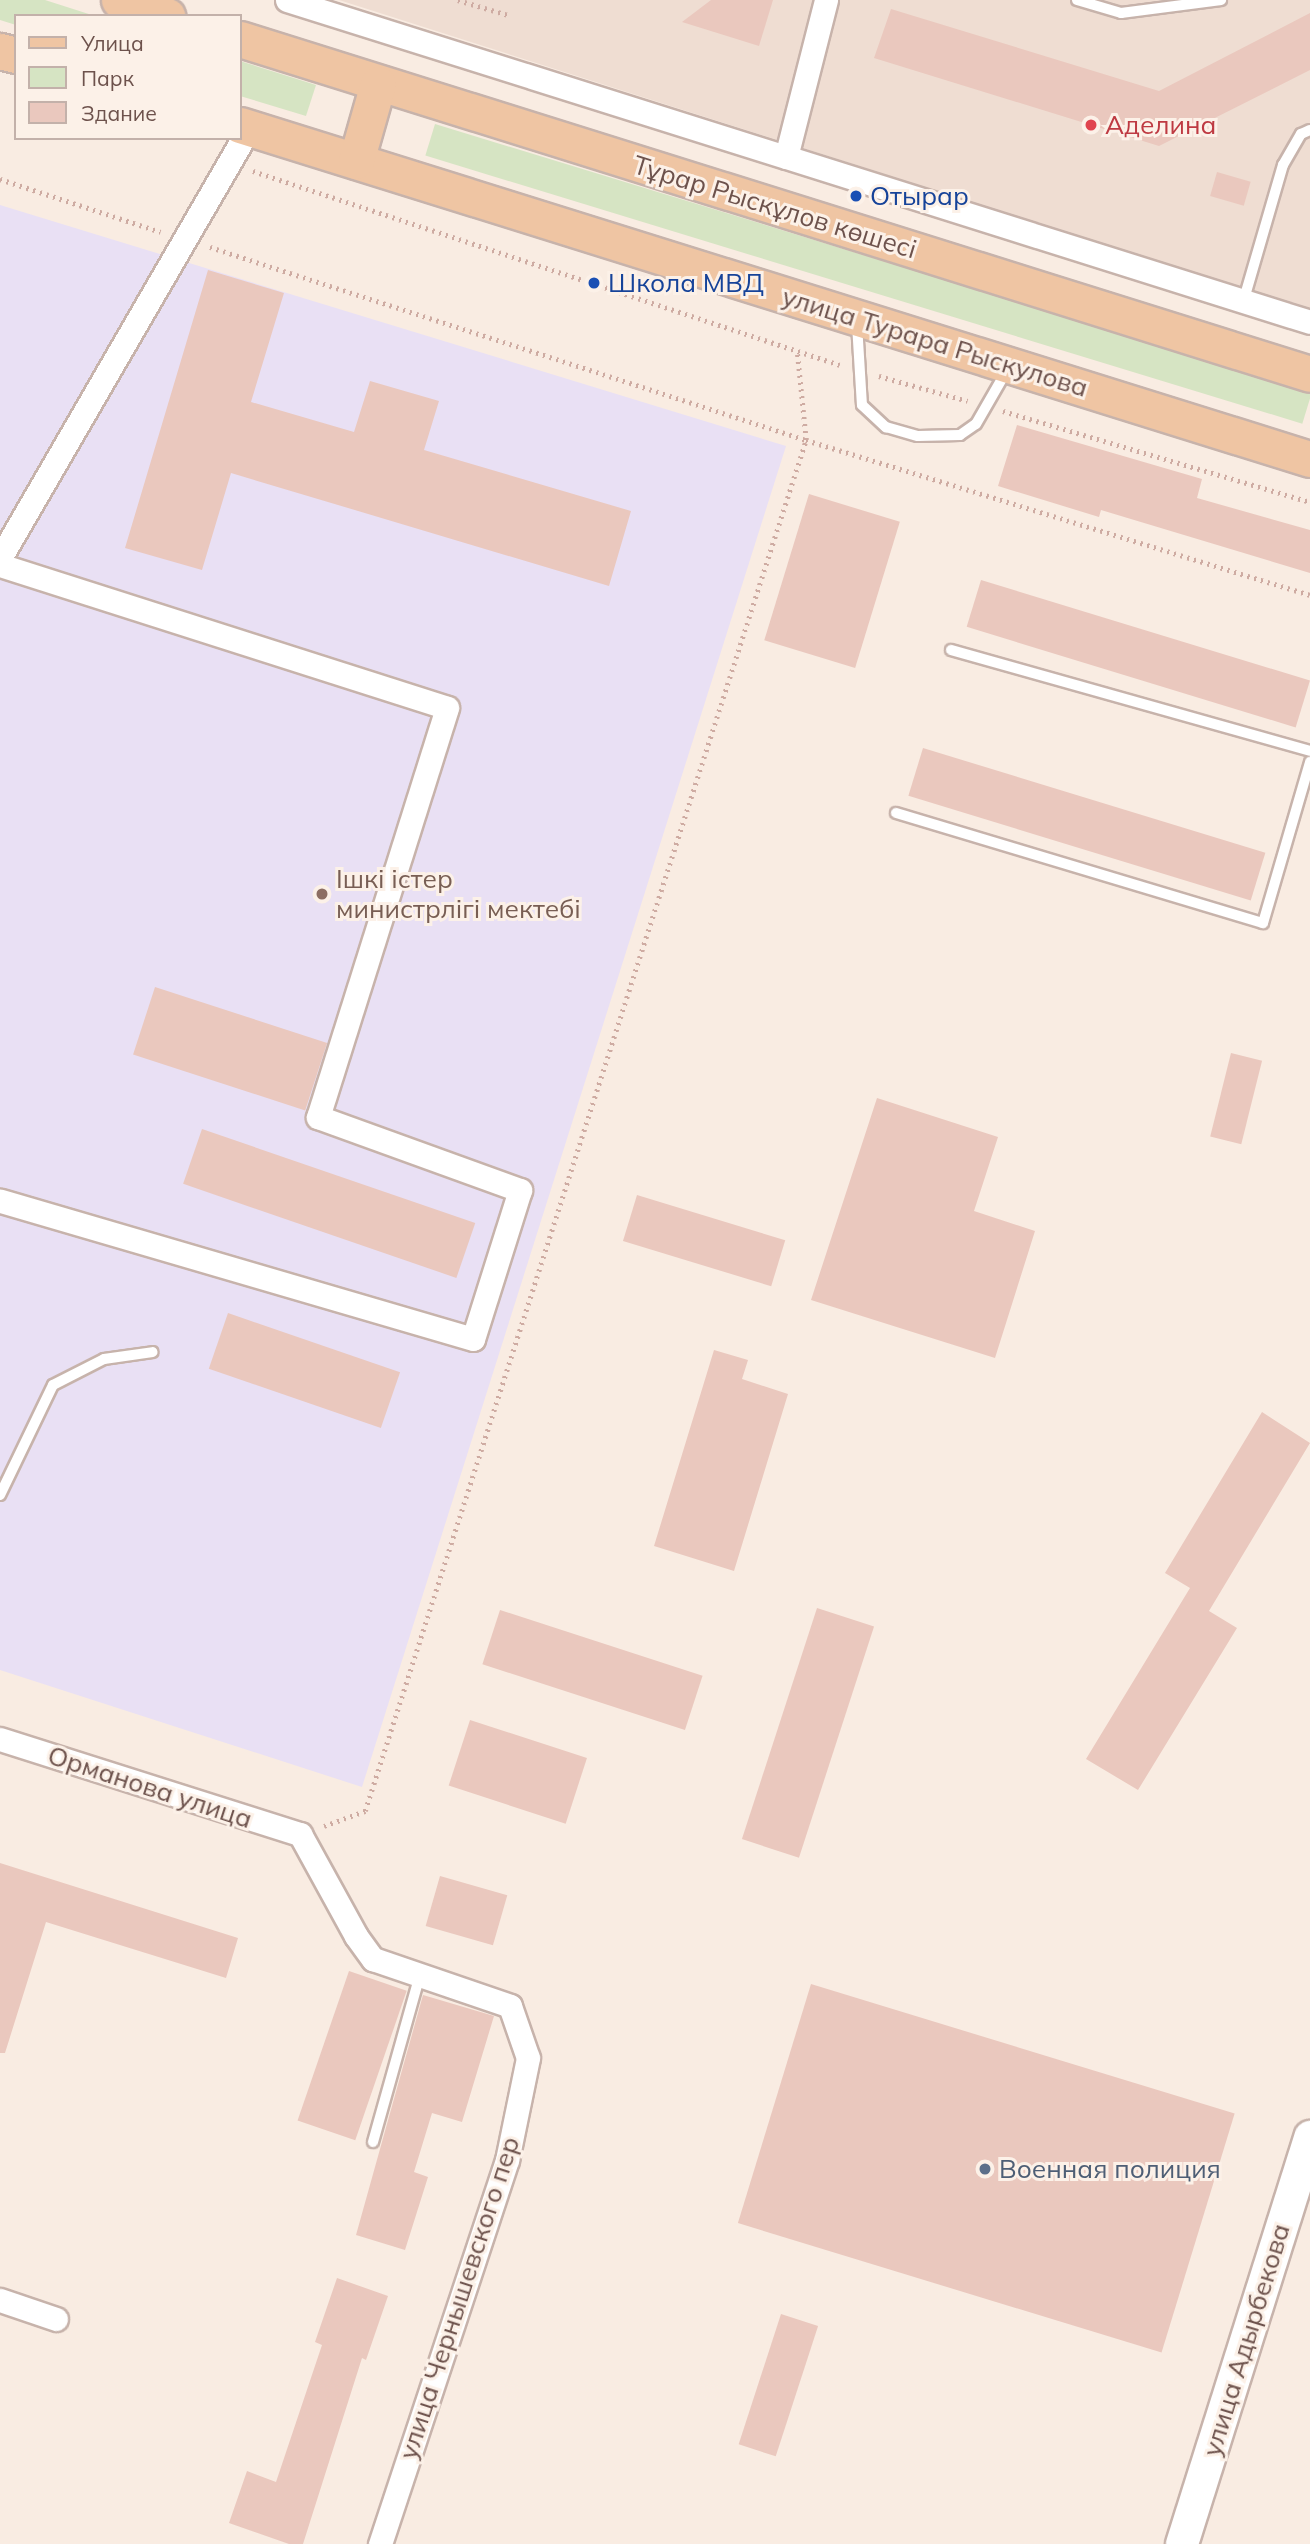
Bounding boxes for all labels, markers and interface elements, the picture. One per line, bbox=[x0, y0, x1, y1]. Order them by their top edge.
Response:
legend bbox=[14, 14, 242, 140]
text: Улица bbox=[81, 30, 144, 56]
text: Парк bbox=[81, 65, 134, 91]
text: Здание bbox=[81, 100, 157, 126]
place label: Аделина bbox=[1105, 109, 1216, 141]
marker: Аделина bbox=[1083, 117, 1099, 133]
street label: Тұрар Рыскұлов көшесі bbox=[630, 149, 920, 265]
place label: Отырар bbox=[870, 180, 969, 212]
marker: Отырар bbox=[848, 188, 864, 204]
place label: Школа МВД bbox=[608, 267, 764, 299]
marker: Школа МВД bbox=[586, 275, 602, 291]
street label: улица Турара Рыскулова bbox=[778, 281, 1092, 403]
place label: Ішкі істер министрлігі мектебі bbox=[336, 863, 581, 924]
marker: Ішкі істер министрлігі мектебі bbox=[314, 886, 330, 902]
street label: Орманова улица bbox=[44, 1739, 256, 1835]
street label: улица Чернышевского пер bbox=[392, 2133, 526, 2463]
place label: Военная полиция bbox=[999, 2153, 1221, 2185]
marker: Военная полиция bbox=[977, 2161, 993, 2177]
street label: улица Адырбекова bbox=[1196, 2220, 1296, 2460]

